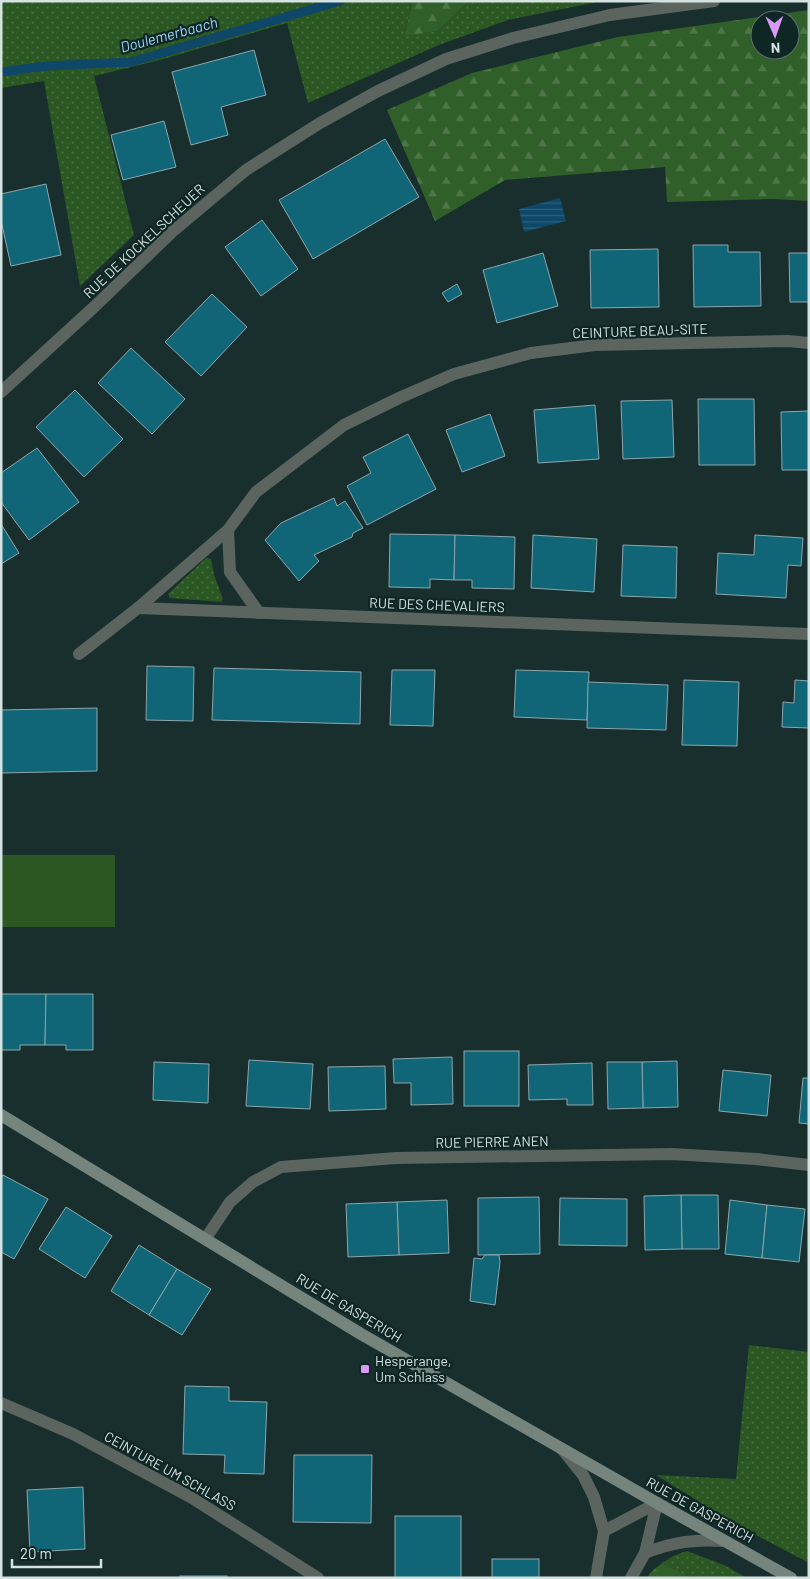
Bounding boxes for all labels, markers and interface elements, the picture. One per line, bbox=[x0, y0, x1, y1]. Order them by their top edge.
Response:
north arrow bbox=[750, 10, 800, 60]
water label: Doulemerbaach bbox=[118, 12, 220, 56]
text: N bbox=[771, 40, 780, 57]
street label: RUE DE KOCKELSCHEUER bbox=[79, 180, 208, 301]
street label: CEINTURE BEAU-SITE bbox=[572, 320, 708, 341]
street label: RUE DES CHEVALIERS bbox=[369, 594, 505, 615]
street label: RUE PIERRE ANEN bbox=[435, 1132, 549, 1151]
street label: RUE DE GASPERICH bbox=[293, 1269, 405, 1346]
place label: Hesperange, Um Schlass bbox=[375, 1352, 451, 1385]
marker: Hesperange, Um Schlass bbox=[359, 1363, 371, 1375]
street label: CEINTURE UM SCHLASS bbox=[102, 1427, 239, 1514]
street label: RUE DE GASPERICH bbox=[644, 1473, 757, 1546]
scale bar bbox=[12, 1536, 101, 1568]
text: 20 m bbox=[20, 1544, 52, 1562]

